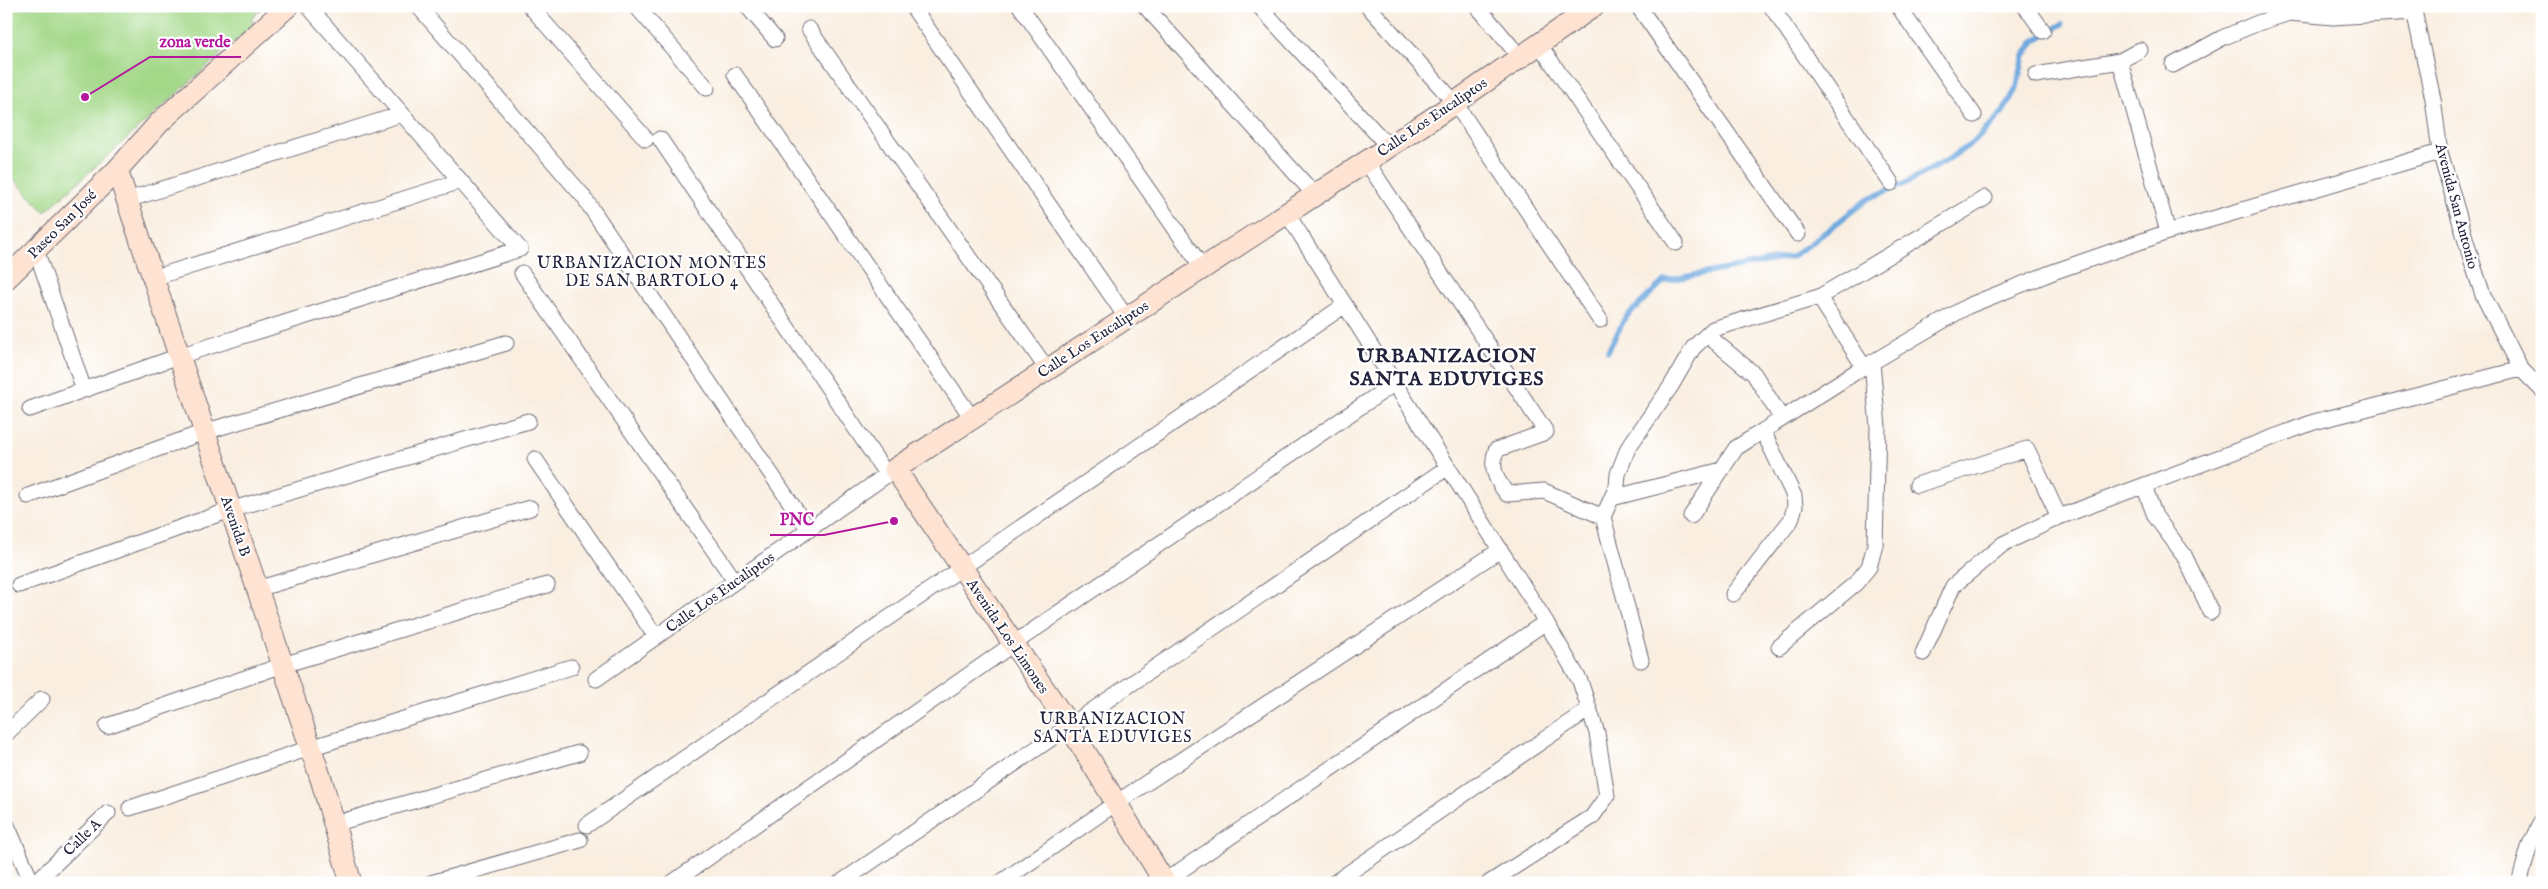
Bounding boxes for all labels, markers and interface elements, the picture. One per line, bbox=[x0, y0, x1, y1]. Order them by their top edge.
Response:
callout: zona verde bbox=[150, 26, 241, 57]
text: zona verde bbox=[159, 33, 231, 53]
street label: Calle Los Eucaliptos bbox=[1374, 74, 1491, 161]
street label: Avenida San Antonio bbox=[2430, 140, 2482, 271]
street label: Paseo San José bbox=[24, 186, 101, 263]
district label: URBANIZACION MONTES DE SAN BARTOLO 4 bbox=[537, 254, 767, 292]
street label: Calle Los Eucaliptos bbox=[1034, 296, 1152, 382]
district label: URBANIZACION SANTA EDUVIGES bbox=[1349, 344, 1545, 392]
street label: Avenida B bbox=[216, 492, 255, 559]
callout: PNC bbox=[770, 504, 824, 535]
text: PNC bbox=[780, 511, 815, 531]
street label: Calle Los Eucaliptos bbox=[662, 548, 778, 637]
street label: Avenida Los Limones bbox=[961, 574, 1053, 697]
district label: URBANIZACION SANTA EDUVIGES bbox=[1034, 710, 1192, 748]
street label: Calle A bbox=[59, 814, 106, 860]

